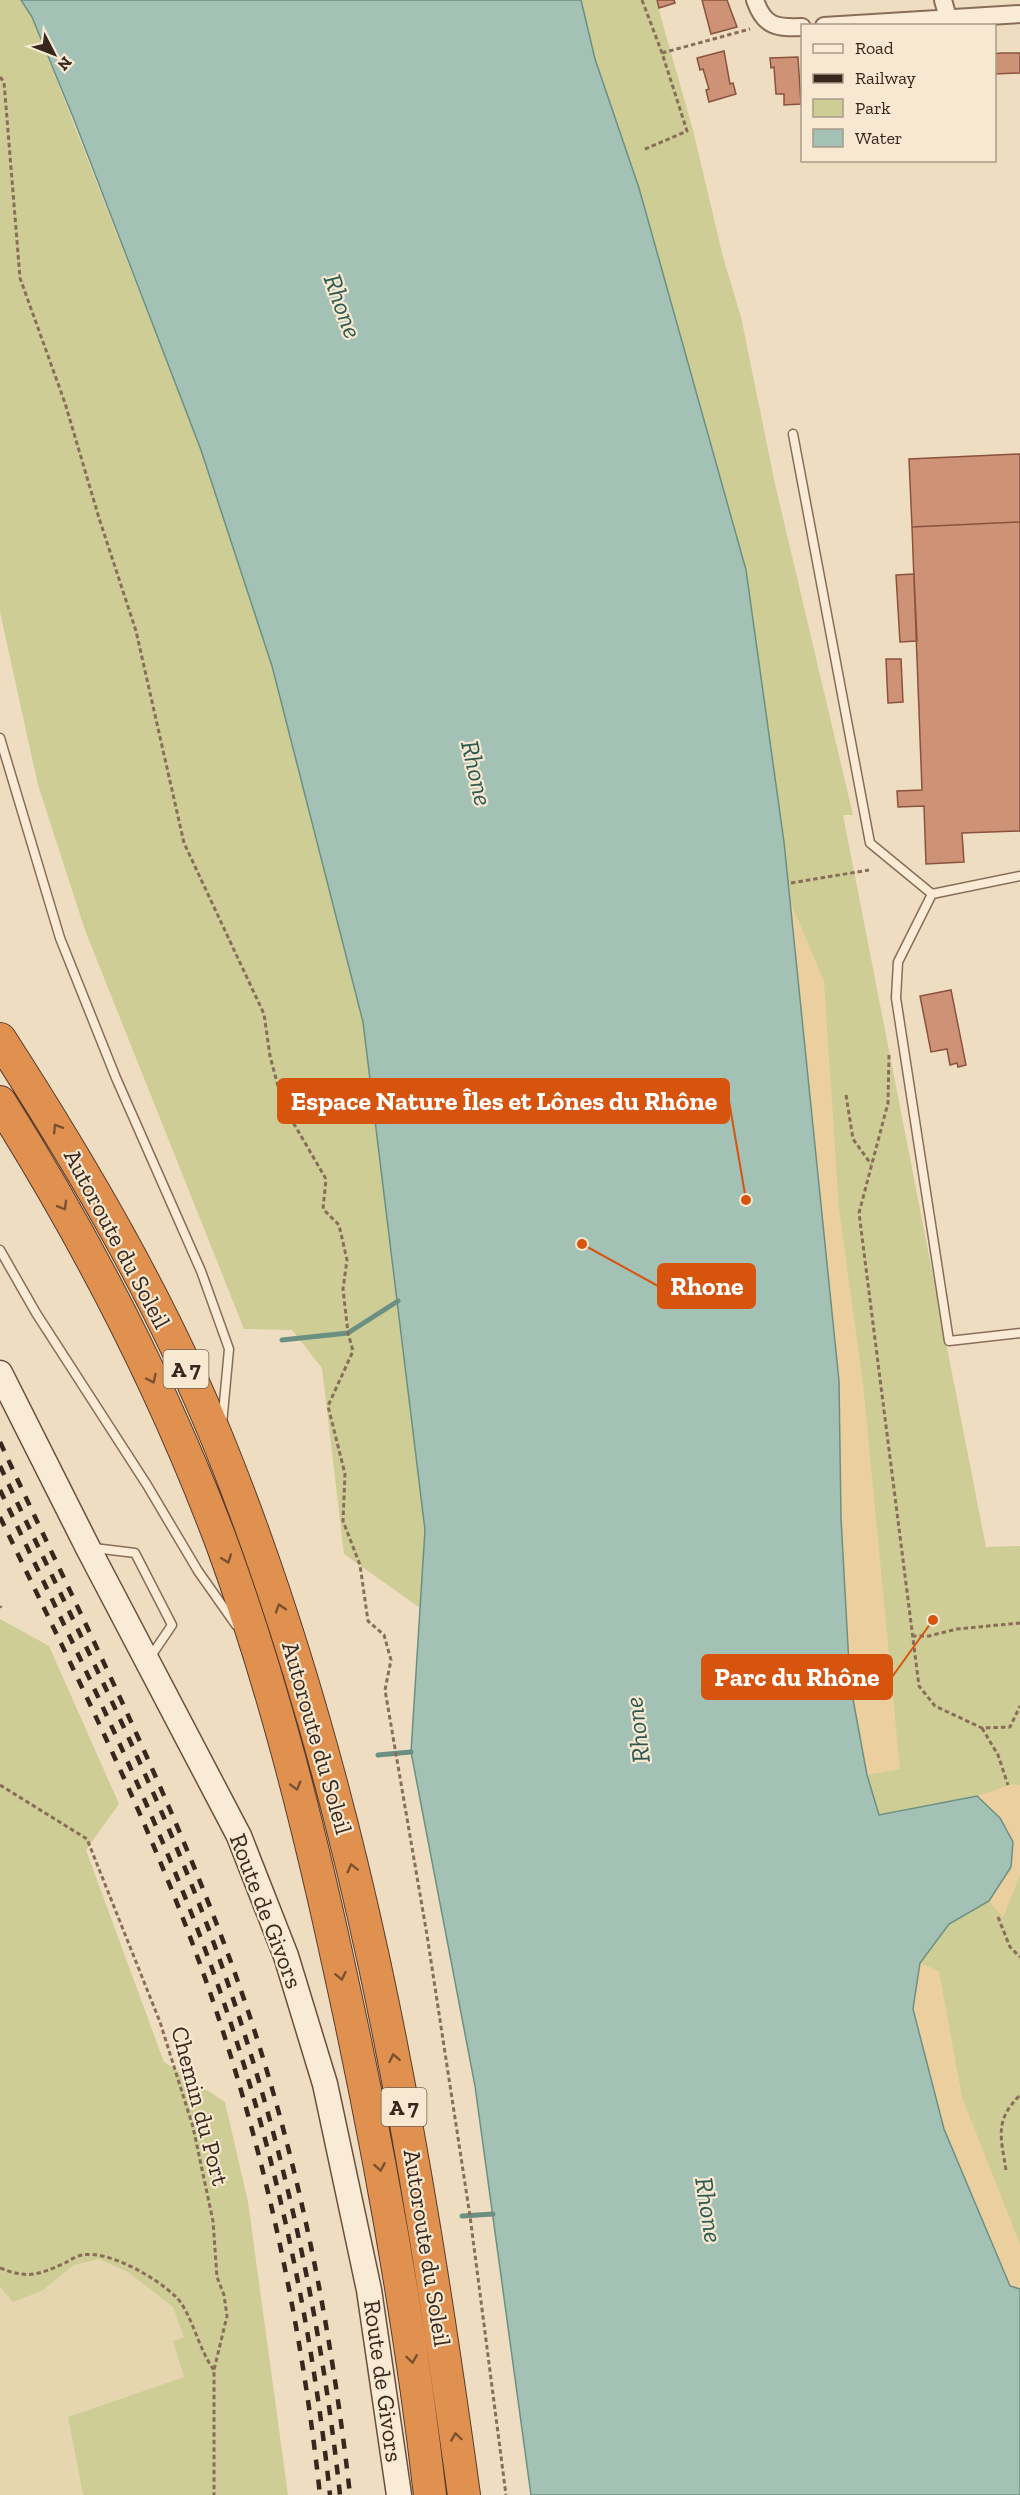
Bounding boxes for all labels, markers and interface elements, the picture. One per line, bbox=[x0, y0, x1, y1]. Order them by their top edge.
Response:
north arrow bbox=[24, 24, 84, 84]
legend bbox=[801, 24, 996, 162]
text: Road bbox=[855, 37, 894, 59]
text: N bbox=[54, 53, 76, 75]
text: Railway bbox=[855, 67, 917, 89]
text: Park bbox=[855, 97, 891, 119]
text: Water bbox=[855, 127, 902, 149]
water label: Rhone bbox=[317, 269, 369, 343]
water label: Rhone bbox=[454, 737, 500, 809]
callout: Espace Nature Îles et Lônes du Rhône bbox=[278, 1079, 729, 1123]
text: Espace Nature Îles et Lônes du Rhône bbox=[291, 1085, 718, 1117]
one-way arrow bbox=[52, 1124, 64, 1134]
street label: Autoroute du Soleil bbox=[58, 1144, 177, 1334]
one-way arrow bbox=[56, 1200, 67, 1210]
callout: Rhone bbox=[658, 1264, 755, 1308]
text: Rhone bbox=[670, 1270, 744, 1302]
road number: A 7 bbox=[164, 1350, 208, 1388]
one-way arrow bbox=[145, 1373, 157, 1384]
one-way arrow bbox=[220, 1553, 232, 1564]
one-way arrow bbox=[275, 1603, 287, 1614]
street label: Autoroute du Soleil bbox=[276, 1638, 359, 1838]
callout: Parc du Rhône bbox=[702, 1655, 892, 1699]
text: Parc du Rhône bbox=[714, 1661, 880, 1693]
water label: Rhone bbox=[617, 1695, 657, 1765]
one-way arrow bbox=[289, 1780, 301, 1791]
street label: Route de Givors bbox=[224, 1829, 309, 1992]
one-way arrow bbox=[347, 1863, 360, 1873]
one-way arrow bbox=[334, 1970, 347, 1980]
street label: Chemin du Port bbox=[165, 2023, 236, 2189]
one-way arrow bbox=[388, 2053, 401, 2063]
road number: A 7 bbox=[382, 2088, 426, 2126]
street label: Autoroute du Soleil bbox=[398, 2147, 457, 2349]
one-way arrow bbox=[373, 2162, 385, 2171]
water label: Rhone bbox=[688, 2175, 730, 2245]
street label: Route de Givors bbox=[358, 2298, 409, 2464]
one-way arrow bbox=[406, 2354, 418, 2364]
one-way arrow bbox=[451, 2432, 463, 2442]

